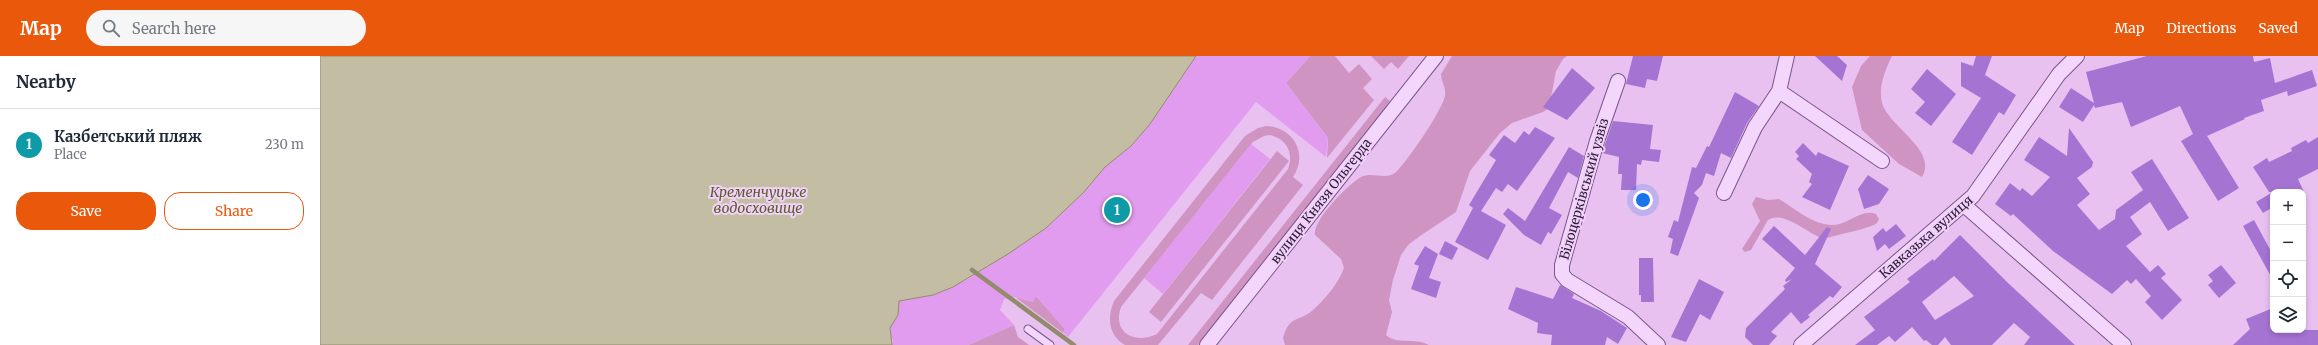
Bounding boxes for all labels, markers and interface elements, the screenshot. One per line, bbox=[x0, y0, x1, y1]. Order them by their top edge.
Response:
search box bbox=[86, 10, 366, 46]
text: Map bbox=[20, 16, 62, 40]
icon: search bbox=[100, 17, 122, 39]
text: Search here bbox=[132, 19, 216, 38]
text: Map bbox=[2114, 19, 2144, 37]
text: Directions bbox=[2166, 19, 2236, 37]
text: Saved bbox=[2258, 19, 2298, 37]
text: Nearby bbox=[16, 71, 76, 93]
street label: Білоцерківський узвіз bbox=[1556, 116, 1612, 262]
text: Казбетський пляж bbox=[54, 127, 202, 146]
street label: вулиця Князя Ольгерда bbox=[1267, 135, 1375, 267]
text: 1 bbox=[26, 136, 32, 153]
text: 230 m bbox=[265, 136, 304, 153]
text: Place bbox=[54, 146, 87, 163]
water label: Кременчуцьке водосховище bbox=[710, 183, 806, 217]
map controls bbox=[2270, 189, 2306, 333]
button: + bbox=[2270, 189, 2306, 225]
your location bbox=[1633, 190, 1653, 210]
street label: Кавказька вулиця bbox=[1876, 191, 1977, 282]
button: Save bbox=[16, 192, 156, 230]
button: Share bbox=[164, 192, 304, 230]
pin: 1 bbox=[1104, 195, 1130, 225]
button: − bbox=[2270, 225, 2306, 261]
button: locate bbox=[2270, 261, 2306, 297]
button: layers bbox=[2270, 297, 2306, 333]

